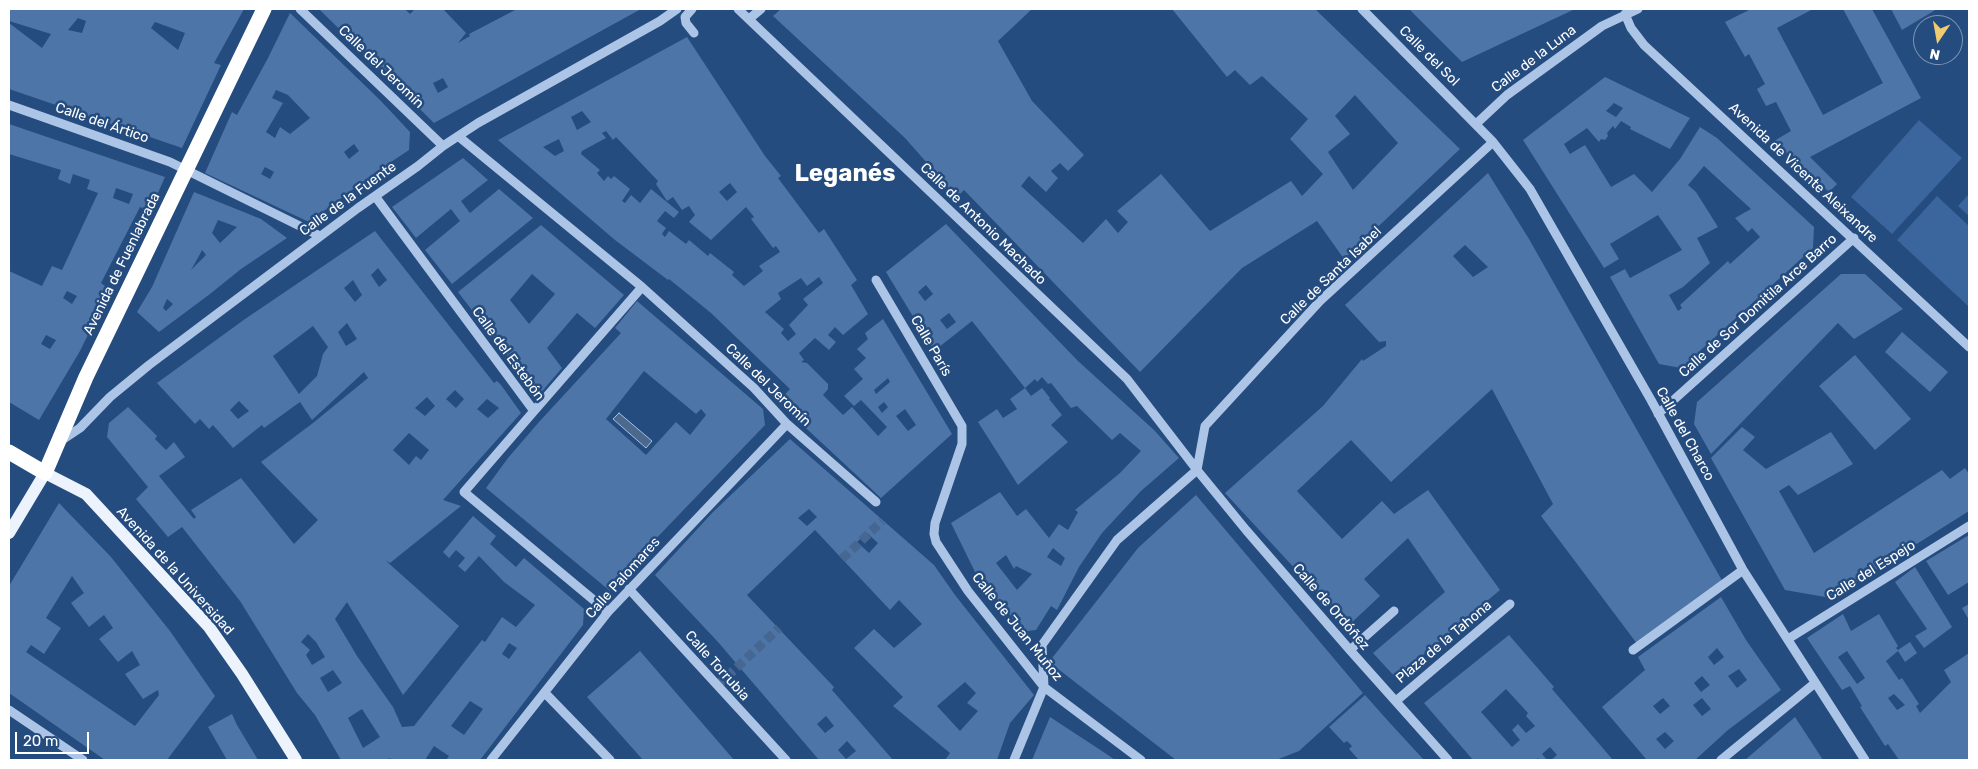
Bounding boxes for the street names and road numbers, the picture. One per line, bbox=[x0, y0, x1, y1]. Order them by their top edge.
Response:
street label: Calle del Jeromín bbox=[335, 22, 427, 112]
street label: Calle del Sol bbox=[1395, 22, 1463, 90]
street label: Calle de la Luna bbox=[1488, 22, 1580, 96]
street label: Calle del Ártico bbox=[53, 99, 151, 147]
street label: Avenida de Vicente Aleixandre bbox=[1725, 100, 1881, 246]
street label: Calle de la Fuente bbox=[296, 158, 400, 240]
street label: Calle de Antonio Machado bbox=[917, 159, 1049, 289]
street label: Avenida de Fuenlabrada bbox=[80, 190, 164, 338]
street label: Calle de Santa Isabel bbox=[1277, 223, 1385, 329]
street label: Calle de Sor Domitila Arce Barro bbox=[1676, 231, 1840, 381]
street label: Calle del Estebón bbox=[468, 304, 548, 404]
street label: Calle París bbox=[907, 313, 955, 379]
street label: Calle del Jeromín bbox=[722, 340, 814, 430]
street label: Calle del Charco bbox=[1652, 384, 1718, 484]
street label: Avenida de la Universidad bbox=[113, 503, 237, 639]
street label: Calle Palomares bbox=[582, 534, 664, 622]
street label: Calle del Espejo bbox=[1823, 537, 1919, 605]
street label: Calle de Ordóñez bbox=[1289, 560, 1373, 654]
street label: Calle de Juan Muñoz bbox=[968, 569, 1066, 685]
street label: Plaza de la Tahona bbox=[1393, 597, 1495, 687]
street label: Calle Torrubia bbox=[681, 628, 753, 704]

